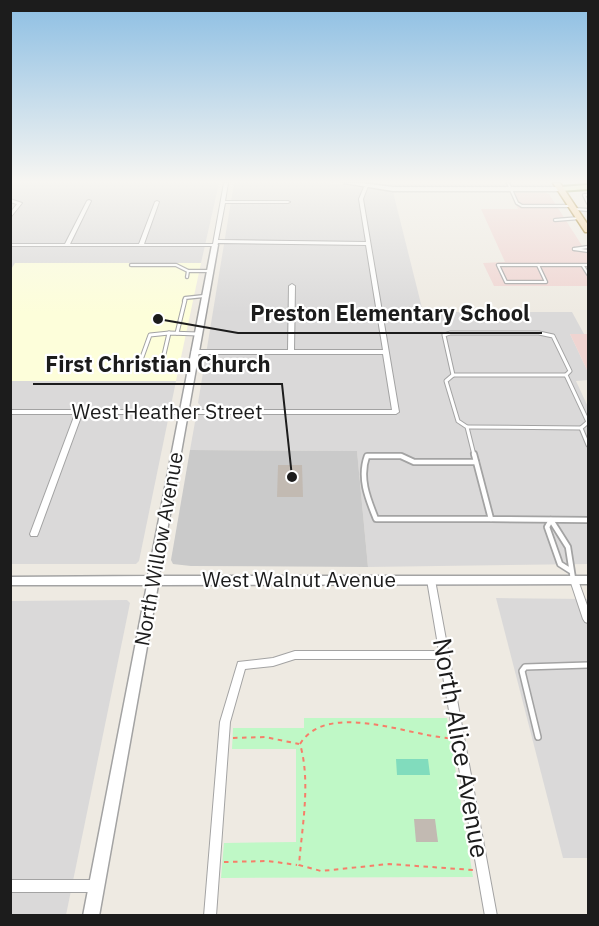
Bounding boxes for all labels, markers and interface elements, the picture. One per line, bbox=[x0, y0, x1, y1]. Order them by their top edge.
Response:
callout: Preston Elementary School bbox=[238, 293, 542, 333]
text: Preston Elementary School bbox=[250, 298, 530, 327]
callout: First Christian Church bbox=[33, 344, 282, 384]
text: First Christian Church bbox=[45, 349, 271, 378]
street label: West Heather Street bbox=[71, 397, 263, 425]
street label: North Willow Avenue bbox=[127, 449, 189, 648]
street label: West Walnut Avenue bbox=[202, 565, 396, 593]
street label: North Alice Avenue bbox=[426, 635, 498, 861]

